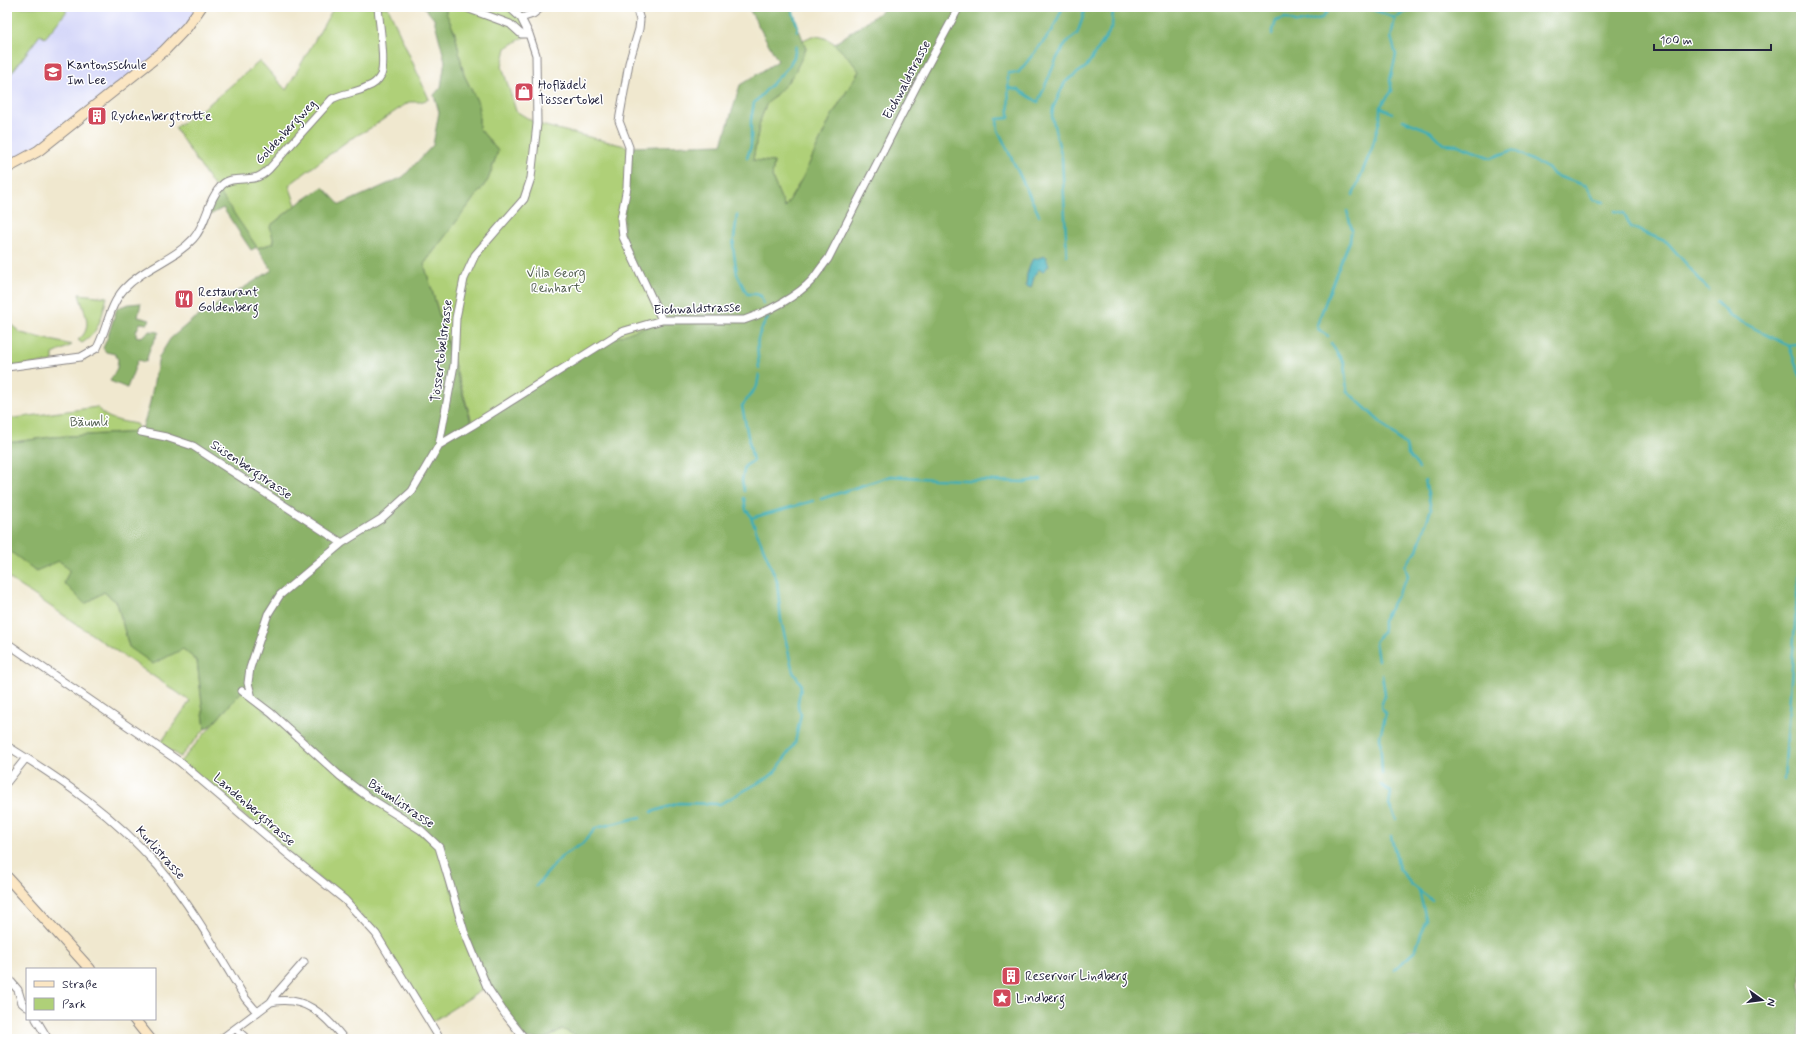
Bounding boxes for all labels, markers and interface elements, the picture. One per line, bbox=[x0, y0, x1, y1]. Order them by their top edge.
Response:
scale bar bbox=[1654, 26, 1771, 52]
text: 100 m bbox=[1660, 33, 1692, 49]
street label: Eichwaldstrasse bbox=[879, 38, 935, 122]
place label: Kantonsschule Im Lee bbox=[67, 57, 147, 89]
school or university icon: Kantonsschule Im Lee bbox=[42, 61, 64, 83]
place label: Hoflädeli Tössertobel bbox=[538, 77, 603, 109]
shop icon: Hoflädeli Tössertobel bbox=[513, 81, 535, 103]
street label: Goldenbergweg bbox=[252, 96, 322, 169]
building icon: Rychenbergtrotte bbox=[86, 105, 108, 127]
place label: Rychenbergtrotte bbox=[111, 108, 211, 127]
park label: Villa Georg Reinhart bbox=[526, 265, 586, 297]
place label: Restaurant Goldenberg bbox=[198, 284, 259, 318]
restaurant icon: Restaurant Goldenberg bbox=[173, 288, 195, 310]
street label: Tössertobelstrasse bbox=[427, 299, 457, 403]
street label: Eichwaldstrasse bbox=[653, 299, 741, 319]
park label: Bäumli bbox=[70, 414, 109, 431]
street label: Süsenbergstrasse bbox=[206, 436, 295, 505]
street label: Landenbergstrasse bbox=[208, 770, 299, 852]
street label: Bäumlistrasse bbox=[364, 776, 438, 833]
street label: Kurlistrasse bbox=[131, 823, 189, 883]
building icon: Reservoir Lindberg bbox=[1000, 965, 1022, 987]
legend bbox=[26, 968, 156, 1020]
place label: Reservoir Lindberg bbox=[1025, 968, 1128, 987]
text: Straße bbox=[62, 977, 97, 993]
north arrow bbox=[1742, 980, 1782, 1020]
place icon: Lindberg bbox=[991, 987, 1013, 1009]
place label: Lindberg bbox=[1016, 990, 1065, 1009]
text: Park bbox=[62, 997, 86, 1013]
text: N bbox=[1763, 997, 1778, 1007]

